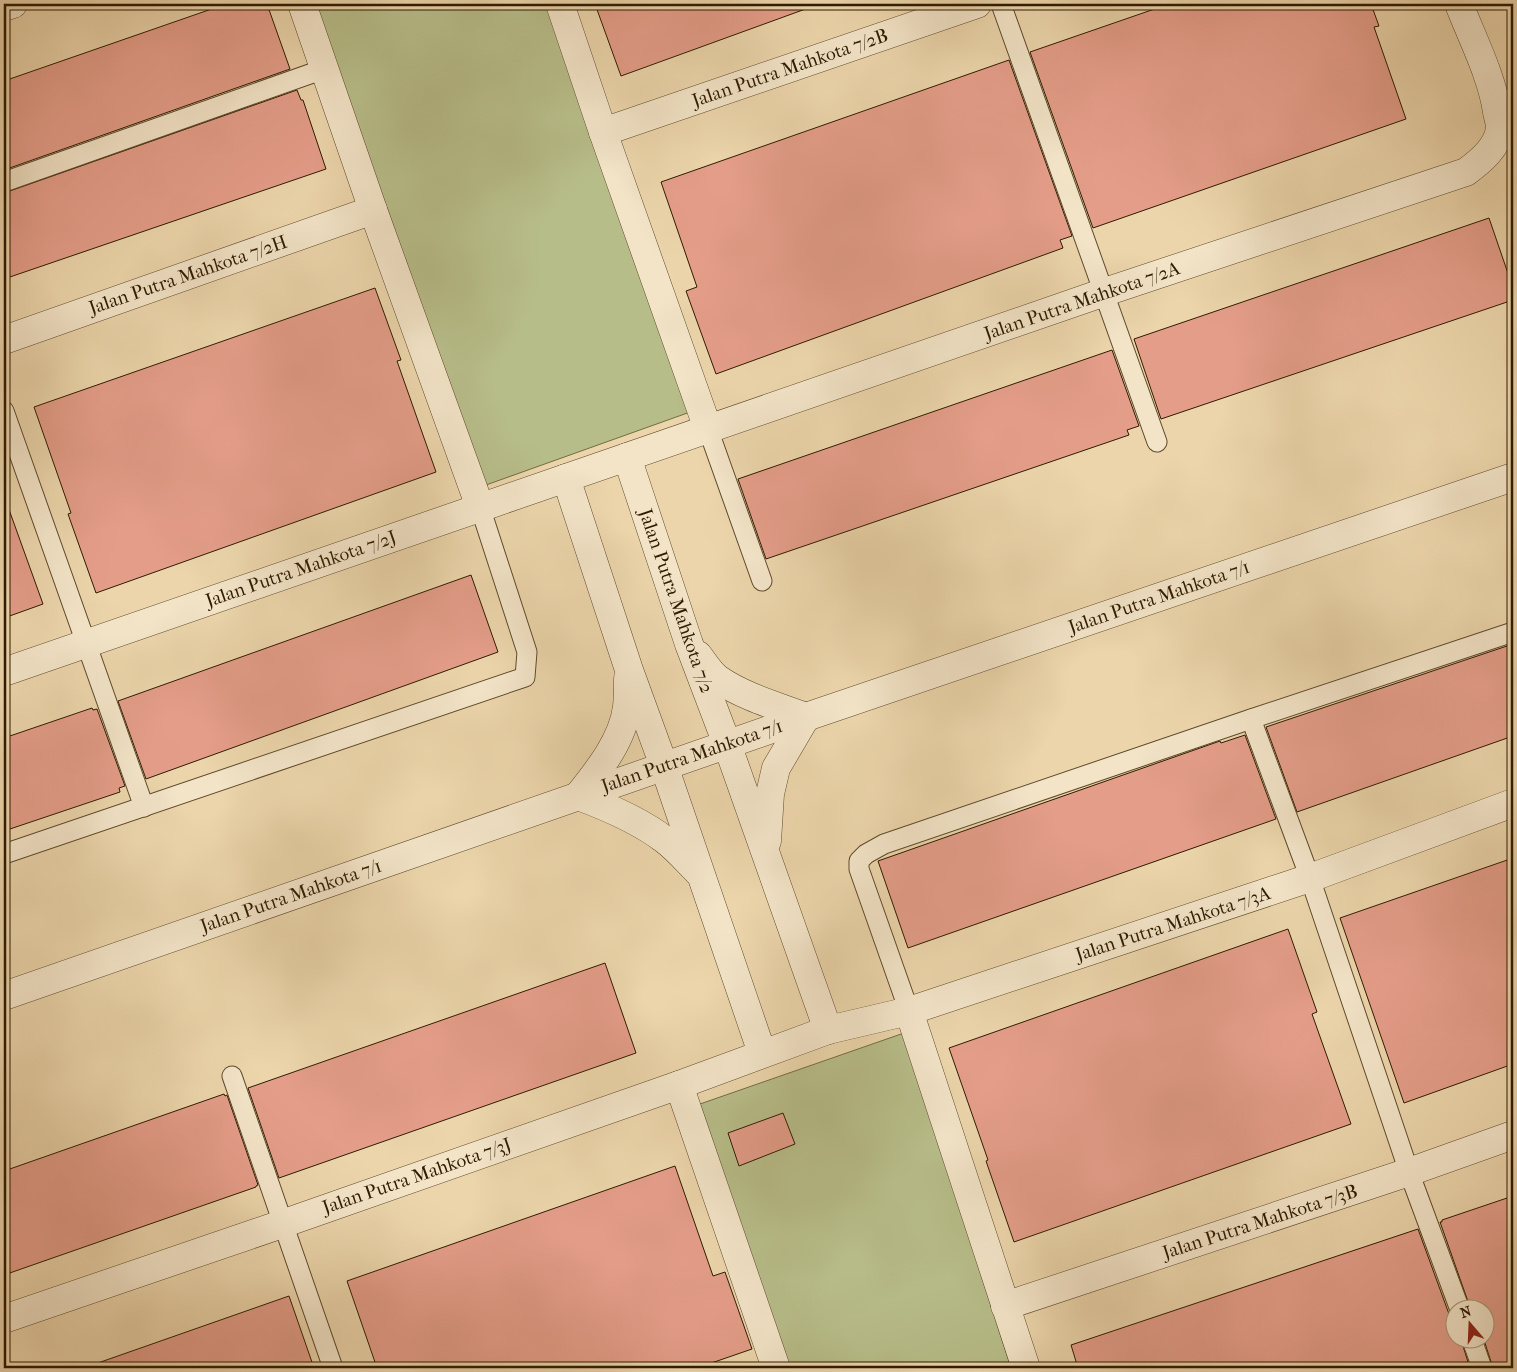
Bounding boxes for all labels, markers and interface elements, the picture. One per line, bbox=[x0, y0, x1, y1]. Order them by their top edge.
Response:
street label: Jalan Putra Mahkota 7/2B bbox=[687, 24, 891, 113]
street label: Jalan Putra Mahkota 7/2H bbox=[84, 231, 290, 320]
street label: Jalan Putra Mahkota 7/2A bbox=[979, 257, 1183, 346]
street label: Jalan Putra Mahkota 7/2 bbox=[633, 504, 718, 696]
street label: Jalan Putra Mahkota 7/2J bbox=[201, 526, 399, 613]
street label: Jalan Putra Mahkota 7/1 bbox=[1064, 556, 1253, 639]
street label: Jalan Putra Mahkota 7/1 bbox=[597, 715, 786, 798]
street label: Jalan Putra Mahkota 7/1 bbox=[196, 855, 385, 938]
street label: Jalan Putra Mahkota 7/3A bbox=[1071, 882, 1274, 967]
street label: Jalan Putra Mahkota 7/3J bbox=[318, 1133, 514, 1219]
street label: Jalan Putra Mahkota 7/3B bbox=[1158, 1180, 1360, 1265]
north arrow bbox=[1444, 1300, 1494, 1350]
text: N bbox=[1458, 1302, 1474, 1322]

